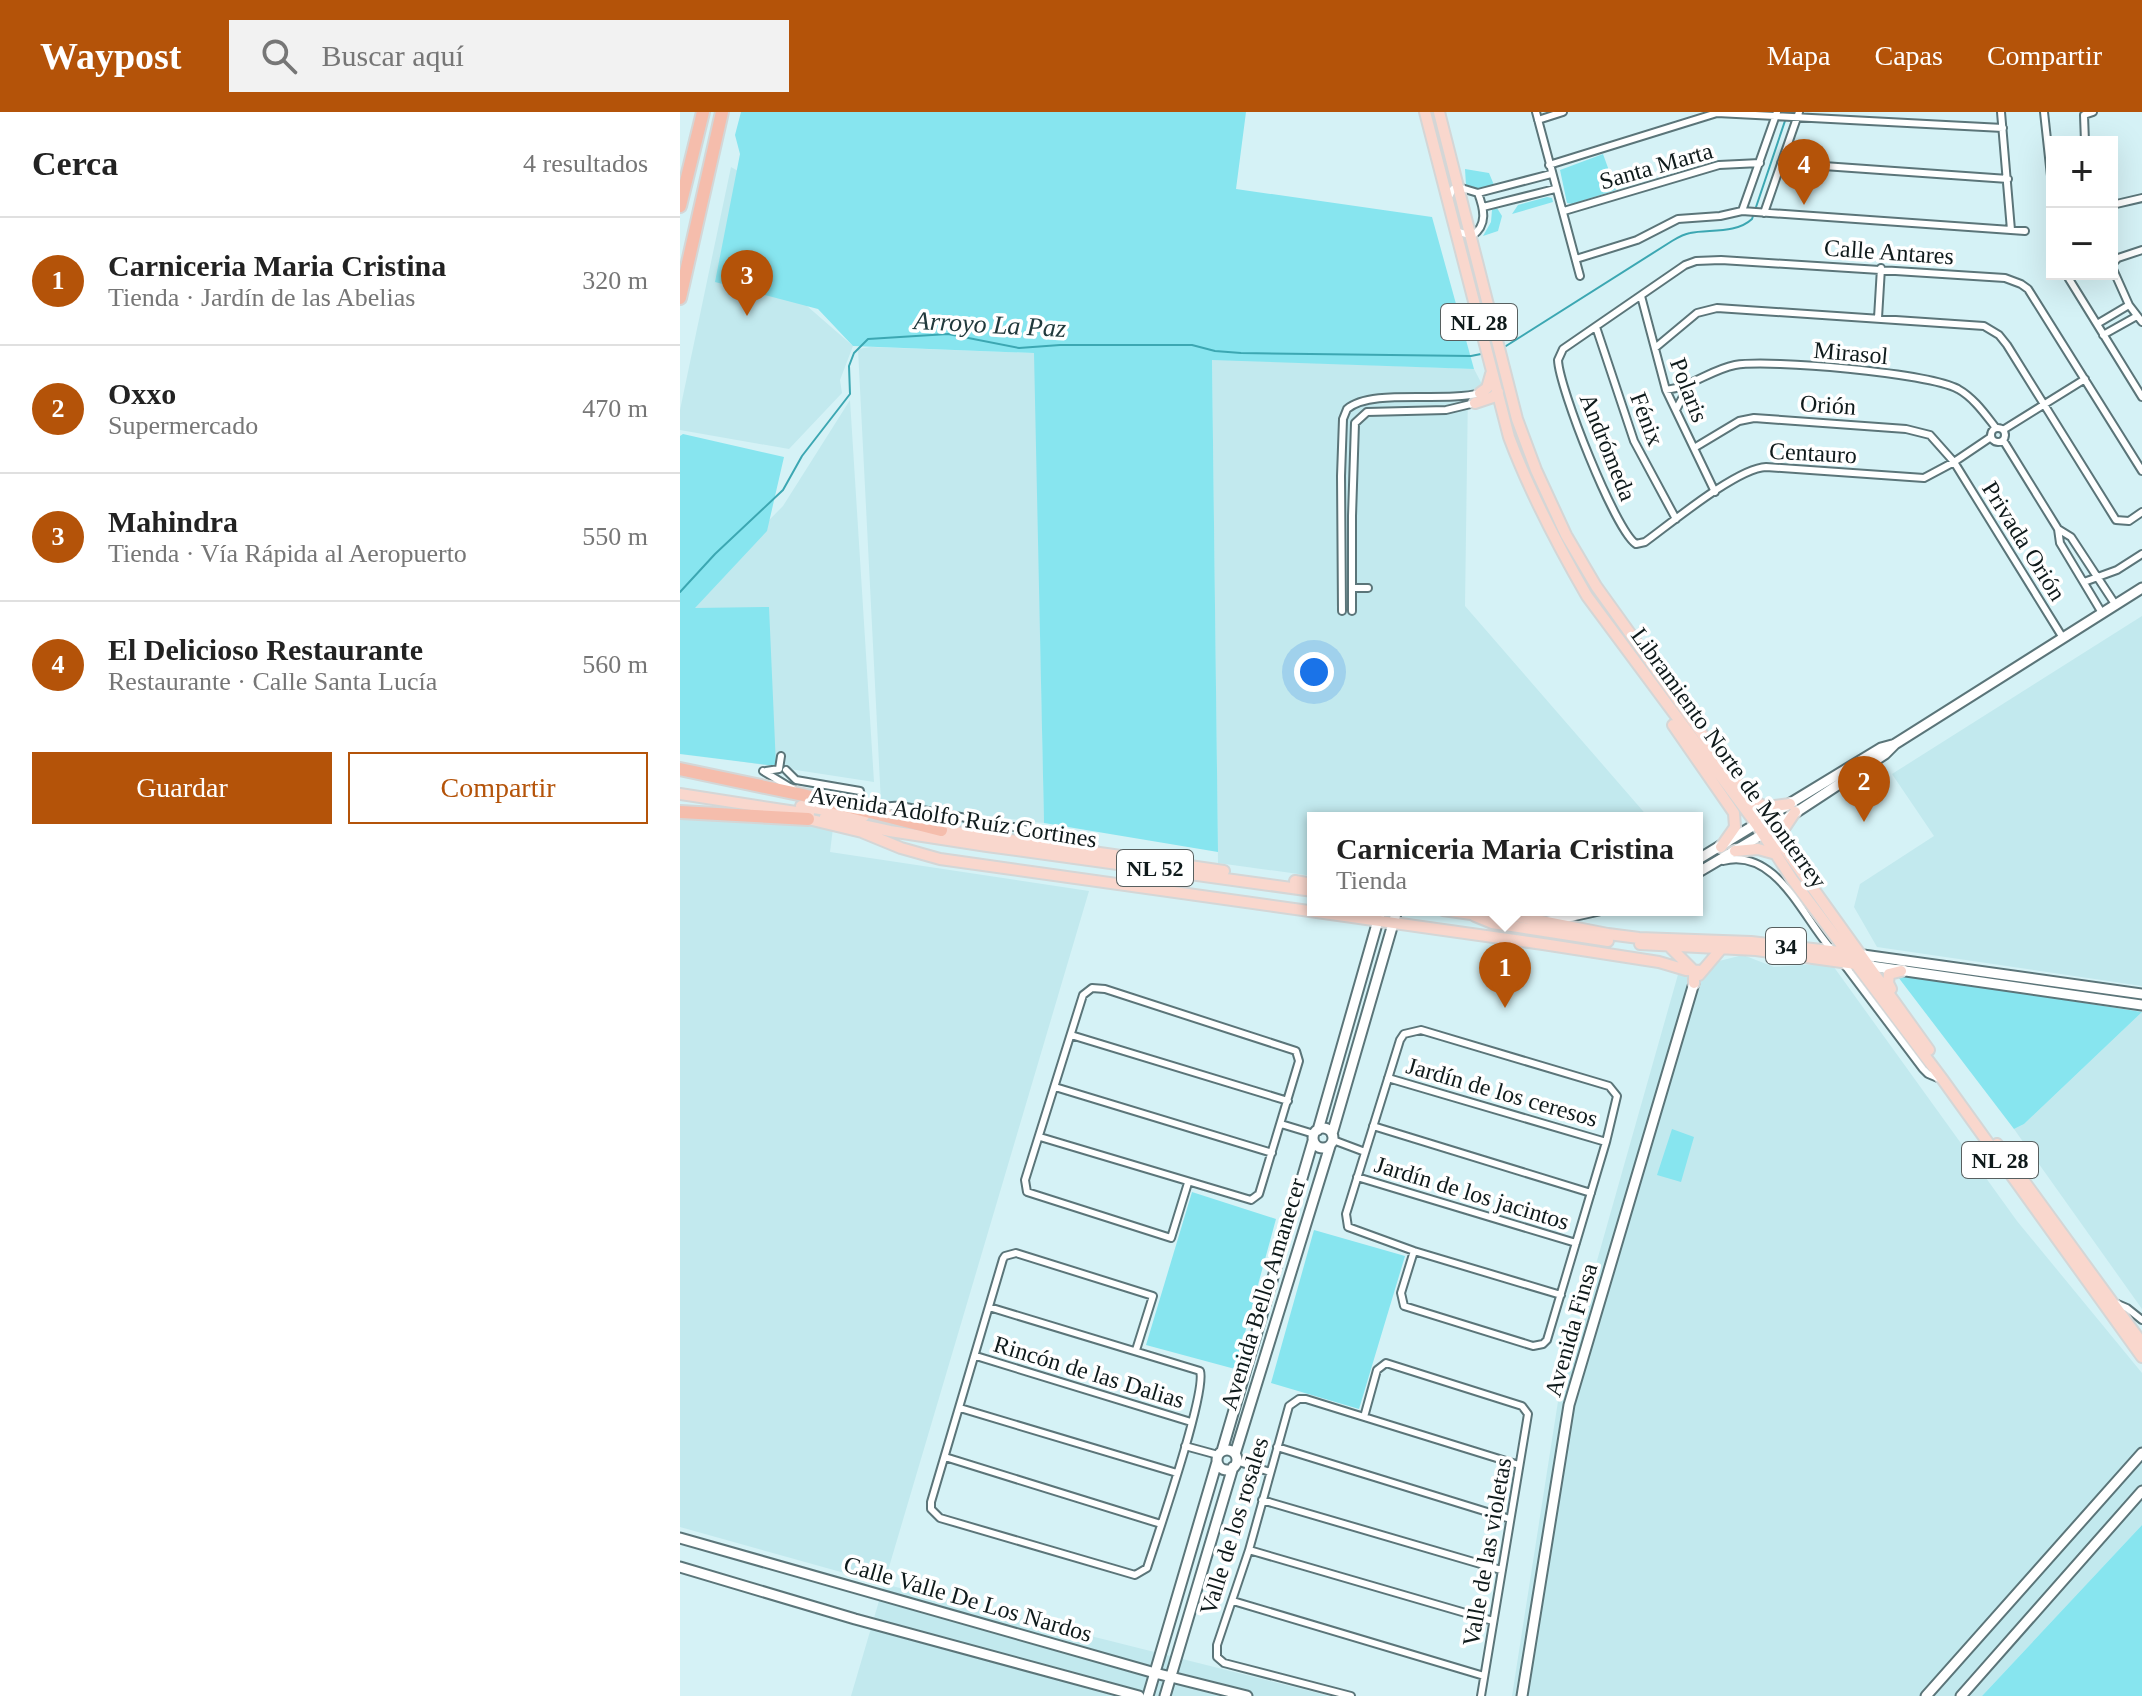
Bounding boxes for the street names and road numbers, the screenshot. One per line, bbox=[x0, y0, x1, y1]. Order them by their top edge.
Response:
street label: Santa Marta bbox=[1596, 137, 1716, 195]
street label: Calle Antares bbox=[1823, 234, 1955, 270]
road number: NL 28 bbox=[1441, 304, 1517, 340]
street label: Mirasol bbox=[1813, 337, 1890, 369]
street label: Polaris bbox=[1665, 354, 1713, 426]
street label: Fénix bbox=[1625, 389, 1669, 449]
street label: Andrómeda bbox=[1575, 390, 1641, 505]
street label: Orión bbox=[1799, 390, 1857, 420]
street label: Centauro bbox=[1768, 438, 1858, 468]
street label: Privada Orión bbox=[1977, 477, 2071, 605]
street label: Libramiento Norte de Monterrey bbox=[1626, 623, 1832, 893]
street label: Avenida Adolfo Ruíz Cortines bbox=[807, 781, 1099, 853]
road number: NL 52 bbox=[1117, 850, 1193, 886]
road number: 34 bbox=[1766, 928, 1806, 964]
street label: Jardín de los ceresos bbox=[1403, 1052, 1601, 1132]
road number: NL 28 bbox=[1962, 1142, 2038, 1178]
street label: Jardín de los jacintos bbox=[1372, 1151, 1572, 1235]
street label: Avenida Bello Amanecer bbox=[1215, 1175, 1311, 1413]
street label: Avenida Finsa bbox=[1540, 1260, 1603, 1400]
street label: Rincón de las Dalias bbox=[991, 1331, 1187, 1413]
street label: Valle de los rosales bbox=[1195, 1434, 1273, 1618]
street label: Valle de las violetas bbox=[1458, 1456, 1516, 1648]
street label: Calle Valle De Los Nardos bbox=[841, 1551, 1095, 1647]

